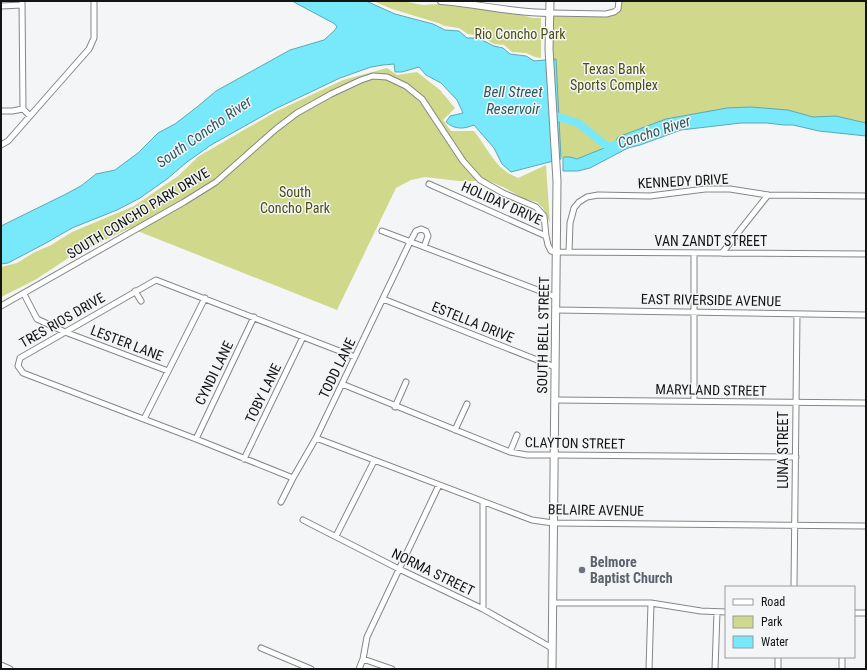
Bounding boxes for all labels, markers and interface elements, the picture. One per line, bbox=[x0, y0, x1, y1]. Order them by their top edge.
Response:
park label: Rio Concho Park bbox=[474, 26, 566, 42]
park label: Texas Bank Sports Complex bbox=[570, 61, 658, 93]
water label: Bell Street Reservoir bbox=[484, 83, 543, 118]
water label: South Concho River bbox=[153, 92, 256, 172]
water label: Concho River bbox=[615, 112, 693, 152]
street label: SOUTH CONCHO PARK DRIVE bbox=[64, 164, 212, 262]
street label: KENNEDY DRIVE bbox=[637, 171, 729, 191]
street label: HOLIDAY DRIVE bbox=[459, 178, 545, 228]
park label: South Concho Park bbox=[260, 184, 331, 216]
street label: VAN ZANDT STREET bbox=[655, 233, 767, 249]
street label: SOUTH BELL STREET bbox=[534, 276, 552, 394]
street label: TRES RIOS DRIVE bbox=[17, 289, 107, 351]
street label: EAST RIVERSIDE AVENUE bbox=[641, 291, 781, 309]
street label: ESTELLA DRIVE bbox=[430, 298, 516, 346]
street label: LESTER LANE bbox=[89, 322, 166, 364]
street label: TODD LANE bbox=[316, 335, 358, 401]
street label: CYNDI LANE bbox=[192, 338, 236, 408]
street label: TOBY LANE bbox=[242, 361, 284, 425]
street label: MARYLAND STREET bbox=[655, 381, 767, 399]
street label: LUNA STREET bbox=[775, 411, 791, 489]
street label: CLAYTON STREET bbox=[525, 434, 625, 452]
street label: BELAIRE AVENUE bbox=[548, 501, 644, 519]
street label: NORMA STREET bbox=[389, 545, 477, 599]
place label: Belmore Baptist Church bbox=[590, 554, 673, 586]
marker: Belmore Baptist Church bbox=[577, 565, 587, 575]
legend bbox=[725, 586, 855, 658]
text: Road bbox=[761, 595, 785, 609]
text: Park bbox=[761, 615, 783, 629]
text: Water bbox=[761, 635, 789, 649]

